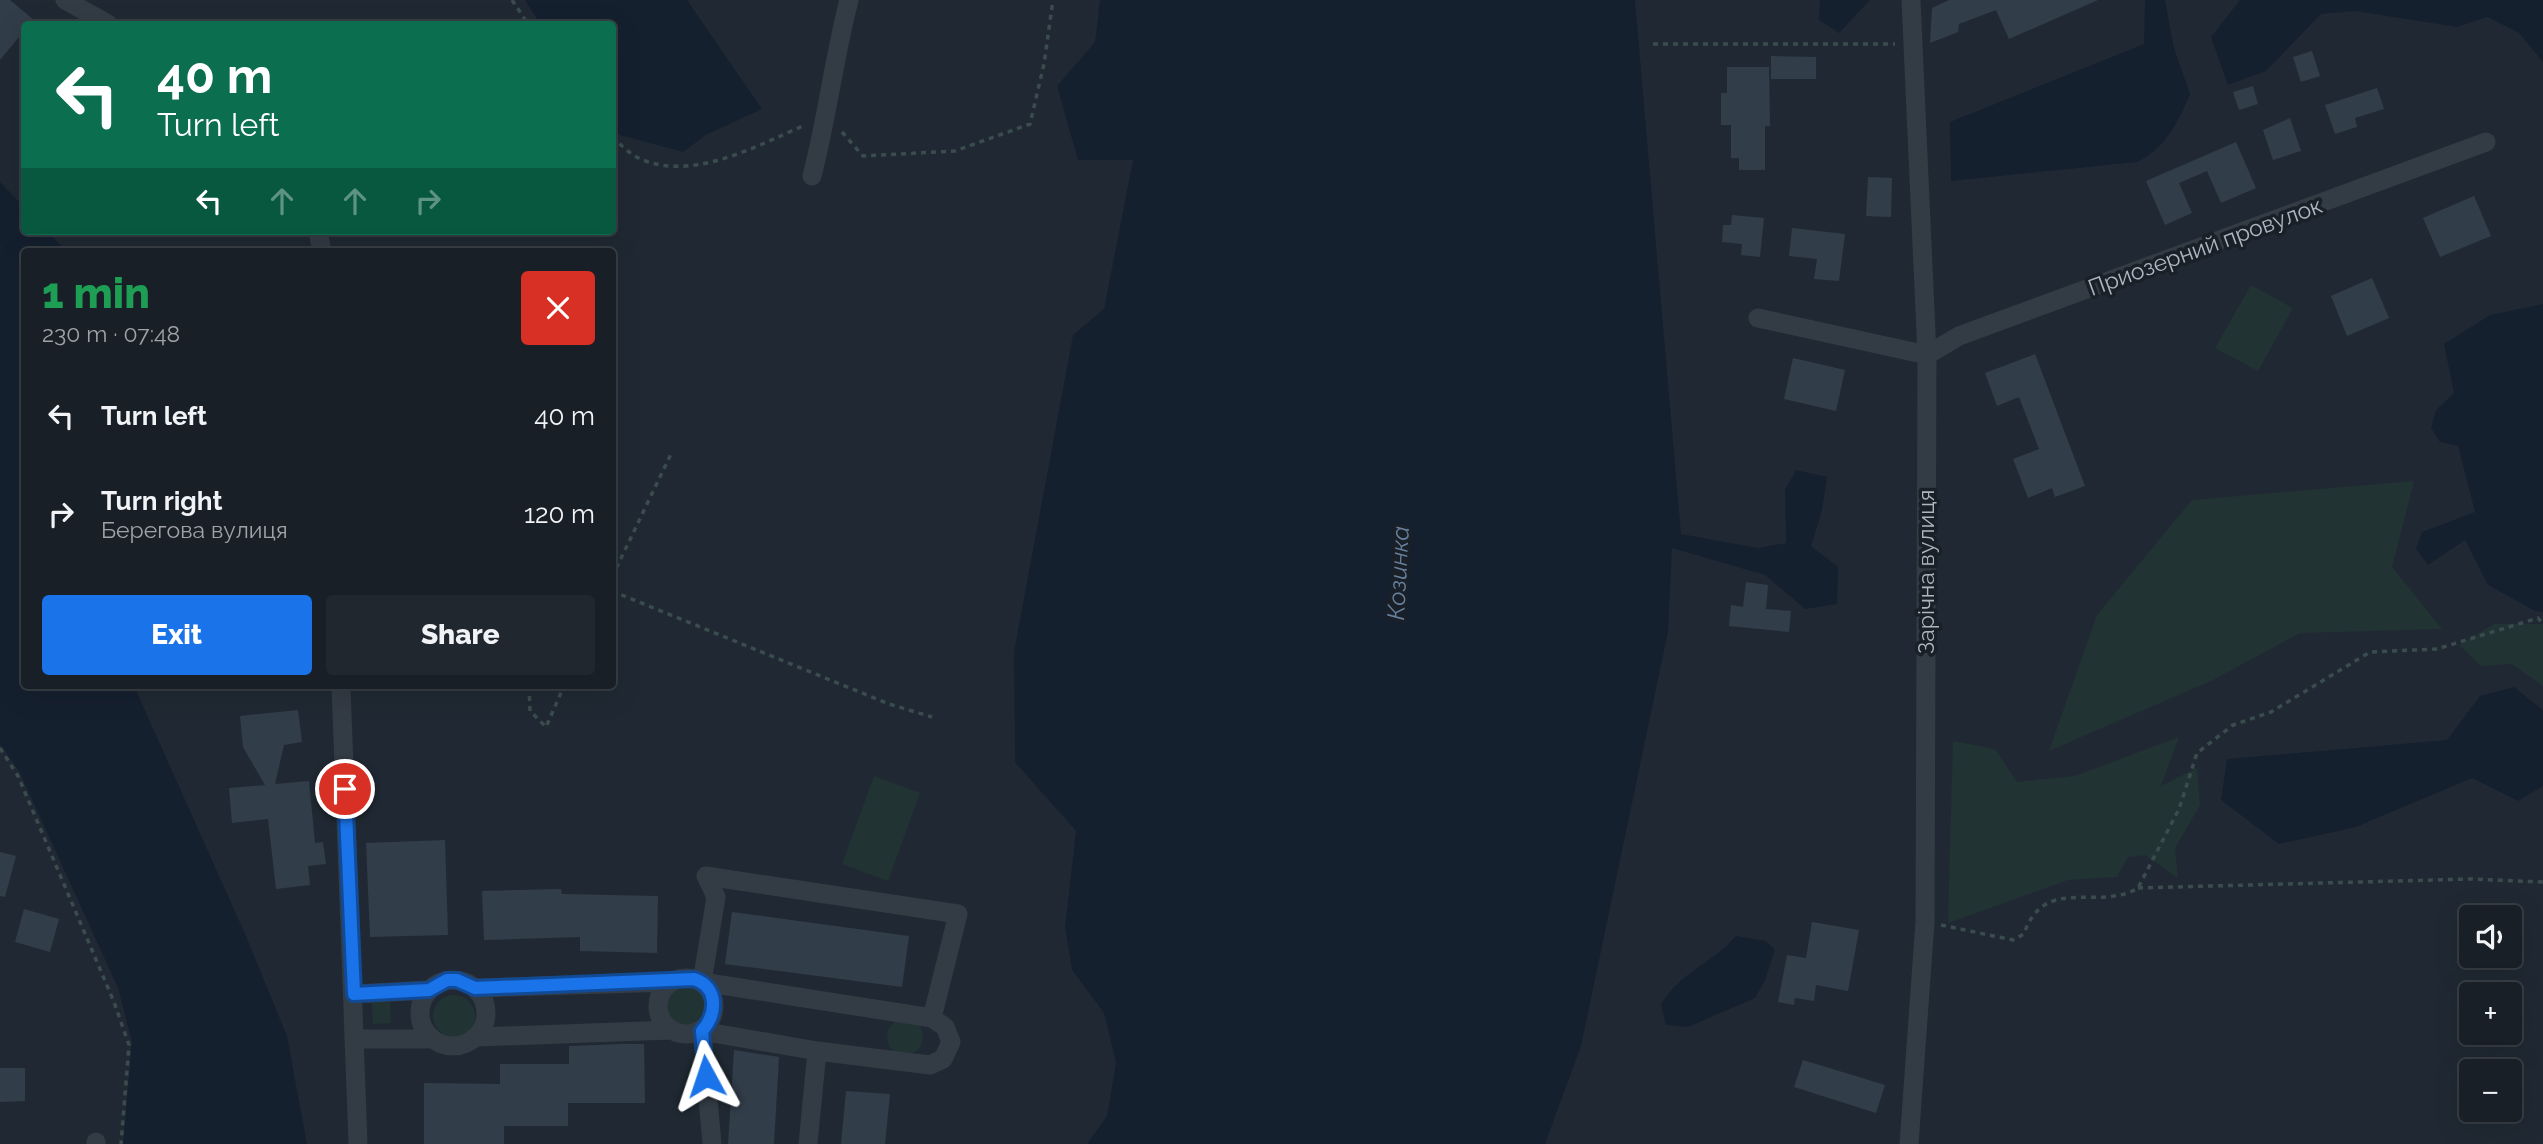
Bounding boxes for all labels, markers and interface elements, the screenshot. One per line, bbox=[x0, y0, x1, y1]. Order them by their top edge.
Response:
text: 40 m bbox=[157, 47, 272, 104]
icon: left bbox=[42, 49, 133, 140]
text: Turn left bbox=[157, 106, 279, 143]
icon: left bbox=[190, 182, 228, 220]
icon: ahead bbox=[263, 182, 301, 220]
icon: ahead bbox=[336, 182, 374, 220]
icon: right bbox=[409, 182, 447, 220]
street label: Приозерний провулок bbox=[2084, 191, 2326, 301]
text: 1 min bbox=[42, 269, 150, 318]
button: close bbox=[521, 271, 595, 345]
text: 230 m · 07:48 bbox=[42, 320, 180, 347]
icon: left bbox=[42, 397, 80, 435]
text: Turn left bbox=[101, 401, 207, 431]
text: 40 m bbox=[534, 401, 595, 431]
text: Turn right bbox=[101, 486, 222, 516]
street label: Зарічна вулиця bbox=[1912, 490, 1939, 654]
icon: right bbox=[42, 495, 80, 533]
text: 120 m bbox=[524, 499, 595, 529]
text: Берегова вулиця bbox=[101, 516, 288, 543]
water label: Козинка bbox=[1381, 525, 1415, 621]
button: Exit bbox=[42, 595, 312, 675]
button: Share bbox=[326, 595, 595, 675]
pin bbox=[315, 759, 375, 819]
icon: arrive bbox=[326, 770, 364, 808]
map controls bbox=[2459, 905, 2522, 1122]
button: sound bbox=[2459, 905, 2522, 968]
button: + bbox=[2459, 982, 2522, 1045]
position arrow bbox=[669, 1039, 743, 1113]
button: − bbox=[2459, 1059, 2522, 1122]

